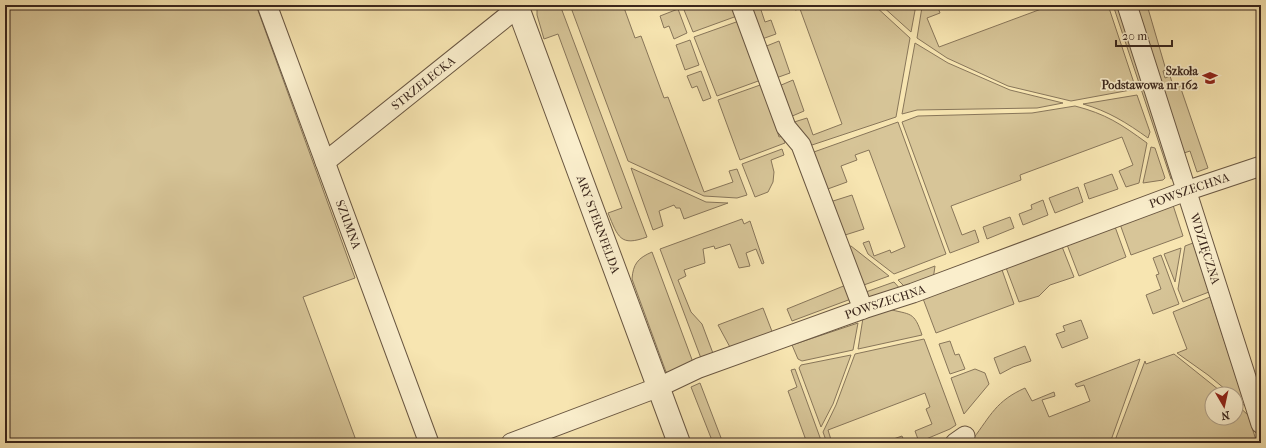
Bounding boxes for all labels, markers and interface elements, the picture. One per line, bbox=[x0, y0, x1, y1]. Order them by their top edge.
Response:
scale bar bbox=[1116, 22, 1172, 48]
text: 20 m bbox=[1122, 29, 1147, 43]
street label: STRZELECKA bbox=[389, 53, 458, 113]
place label: Szkoła Podstawowa nr 162 bbox=[1101, 64, 1199, 92]
school or university icon: Szkoła Podstawowa nr 162 bbox=[1201, 69, 1219, 87]
street label: POWSZECHNA bbox=[1147, 170, 1231, 211]
street label: ARY STERNFELDA bbox=[573, 172, 623, 276]
street label: SZUMNA bbox=[333, 198, 364, 251]
street label: WDZIĘCZNA bbox=[1187, 211, 1223, 286]
street label: POWSZECHNA bbox=[843, 282, 928, 322]
north arrow bbox=[1204, 386, 1244, 426]
text: N bbox=[1220, 408, 1231, 423]

